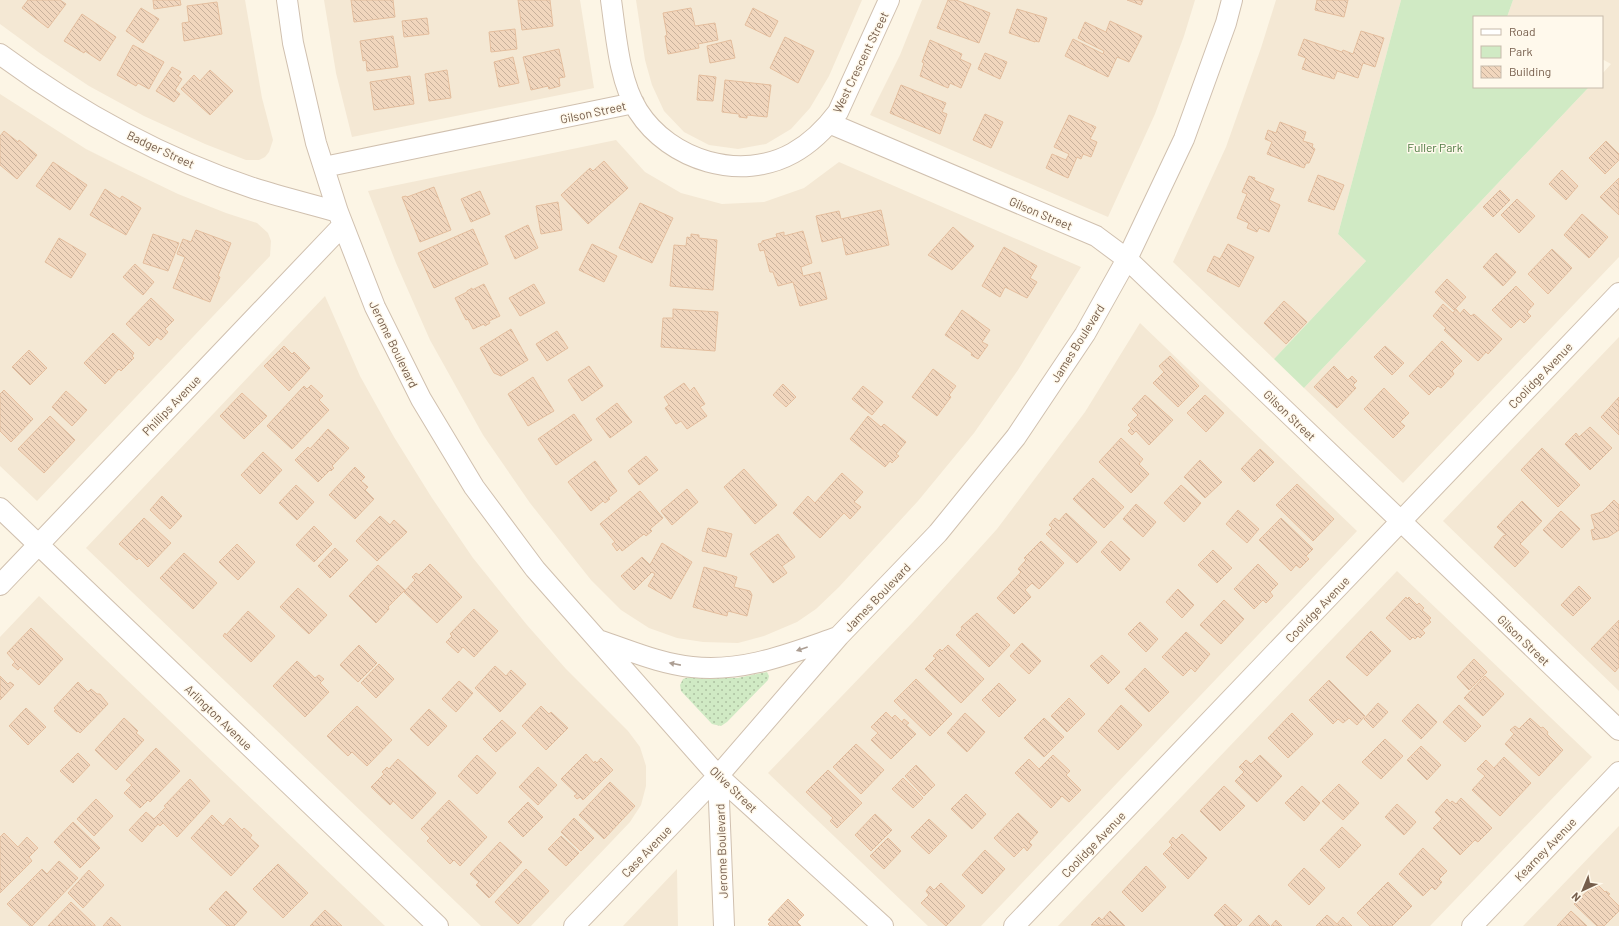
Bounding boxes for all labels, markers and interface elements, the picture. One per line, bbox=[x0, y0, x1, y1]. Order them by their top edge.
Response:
street label: West Crescent Street bbox=[829, 9, 891, 115]
legend bbox=[1473, 16, 1603, 88]
text: Road bbox=[1509, 24, 1536, 38]
text: Park bbox=[1509, 44, 1533, 58]
text: Building bbox=[1509, 64, 1551, 78]
street label: Gilson Street bbox=[559, 98, 627, 126]
street label: Badger Street bbox=[125, 127, 197, 171]
park label: Fuller Park bbox=[1407, 140, 1463, 154]
street label: Gilson Street bbox=[1007, 193, 1075, 233]
street label: Jerome Boulevard bbox=[367, 298, 421, 390]
street label: James Boulevard bbox=[1047, 301, 1107, 385]
street label: Coolidge Avenue bbox=[1505, 339, 1575, 411]
street label: Phillips Avenue bbox=[139, 372, 203, 438]
street label: Gilson Street bbox=[1261, 387, 1319, 443]
street label: James Boulevard bbox=[841, 560, 913, 634]
street label: Coolidge Avenue bbox=[1282, 573, 1352, 645]
street label: Gilson Street bbox=[1495, 612, 1553, 668]
one-way arrow bbox=[796, 646, 808, 652]
one-way arrow bbox=[669, 660, 681, 666]
street label: Arlington Avenue bbox=[182, 681, 256, 753]
street label: Olive Street bbox=[707, 763, 761, 815]
street label: Jerome Boulevard bbox=[712, 803, 730, 899]
street label: Coolidge Avenue bbox=[1058, 808, 1128, 880]
street label: Kearney Avenue bbox=[1511, 814, 1579, 884]
street label: Case Avenue bbox=[618, 822, 674, 880]
north arrow bbox=[1563, 870, 1603, 910]
text: N bbox=[1569, 890, 1583, 905]

